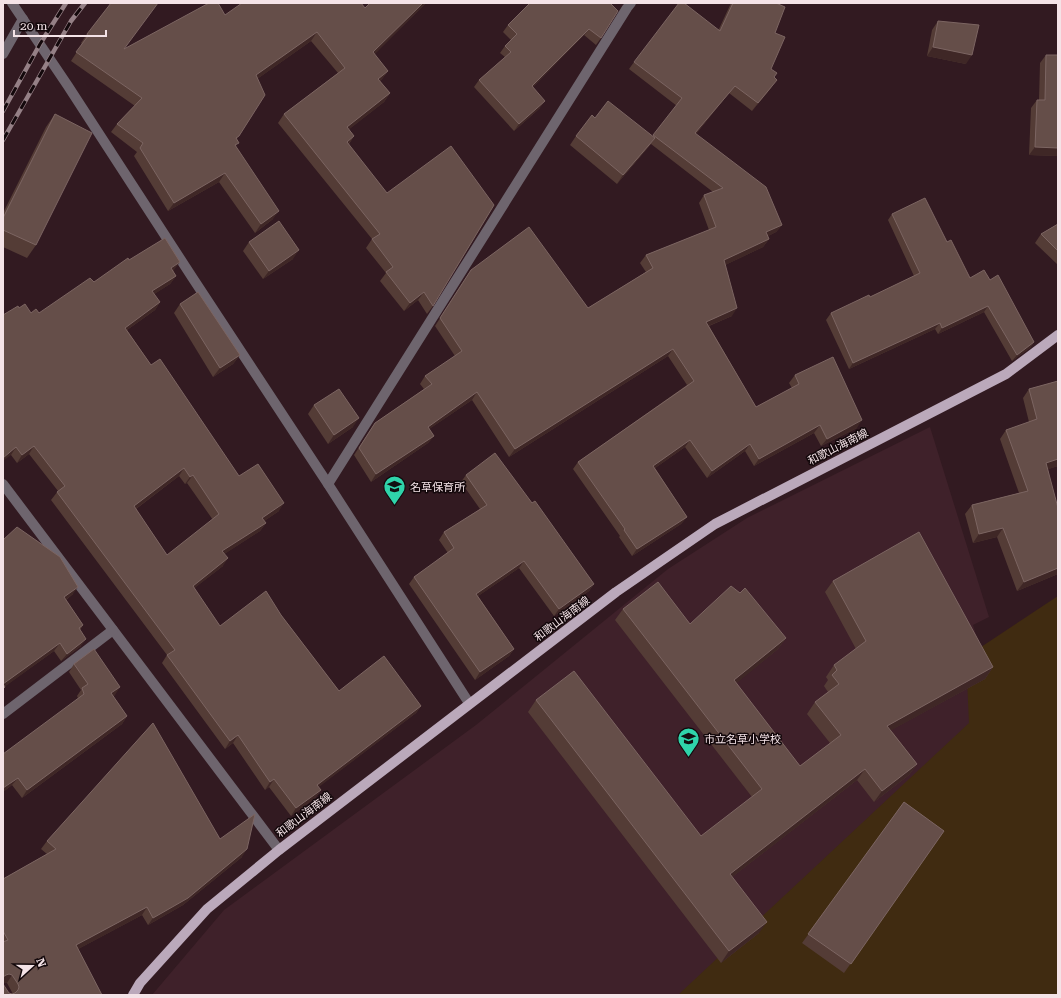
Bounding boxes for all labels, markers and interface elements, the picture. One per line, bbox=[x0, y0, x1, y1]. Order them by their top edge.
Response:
scale bar bbox=[14, 12, 106, 38]
text: 20 m bbox=[20, 19, 47, 33]
street label: 和歌山海南線 bbox=[806, 426, 870, 468]
school or university icon: 名草保育所 bbox=[382, 474, 408, 507]
place label: 名草保育所 bbox=[410, 481, 466, 494]
street label: 和歌山海南線 bbox=[532, 594, 592, 644]
school or university icon: 市立名草小学校 bbox=[676, 726, 702, 759]
place label: 市立名草小学校 bbox=[704, 733, 781, 746]
street label: 和歌山海南線 bbox=[274, 790, 334, 840]
north arrow bbox=[12, 946, 52, 986]
text: N bbox=[33, 956, 49, 969]

